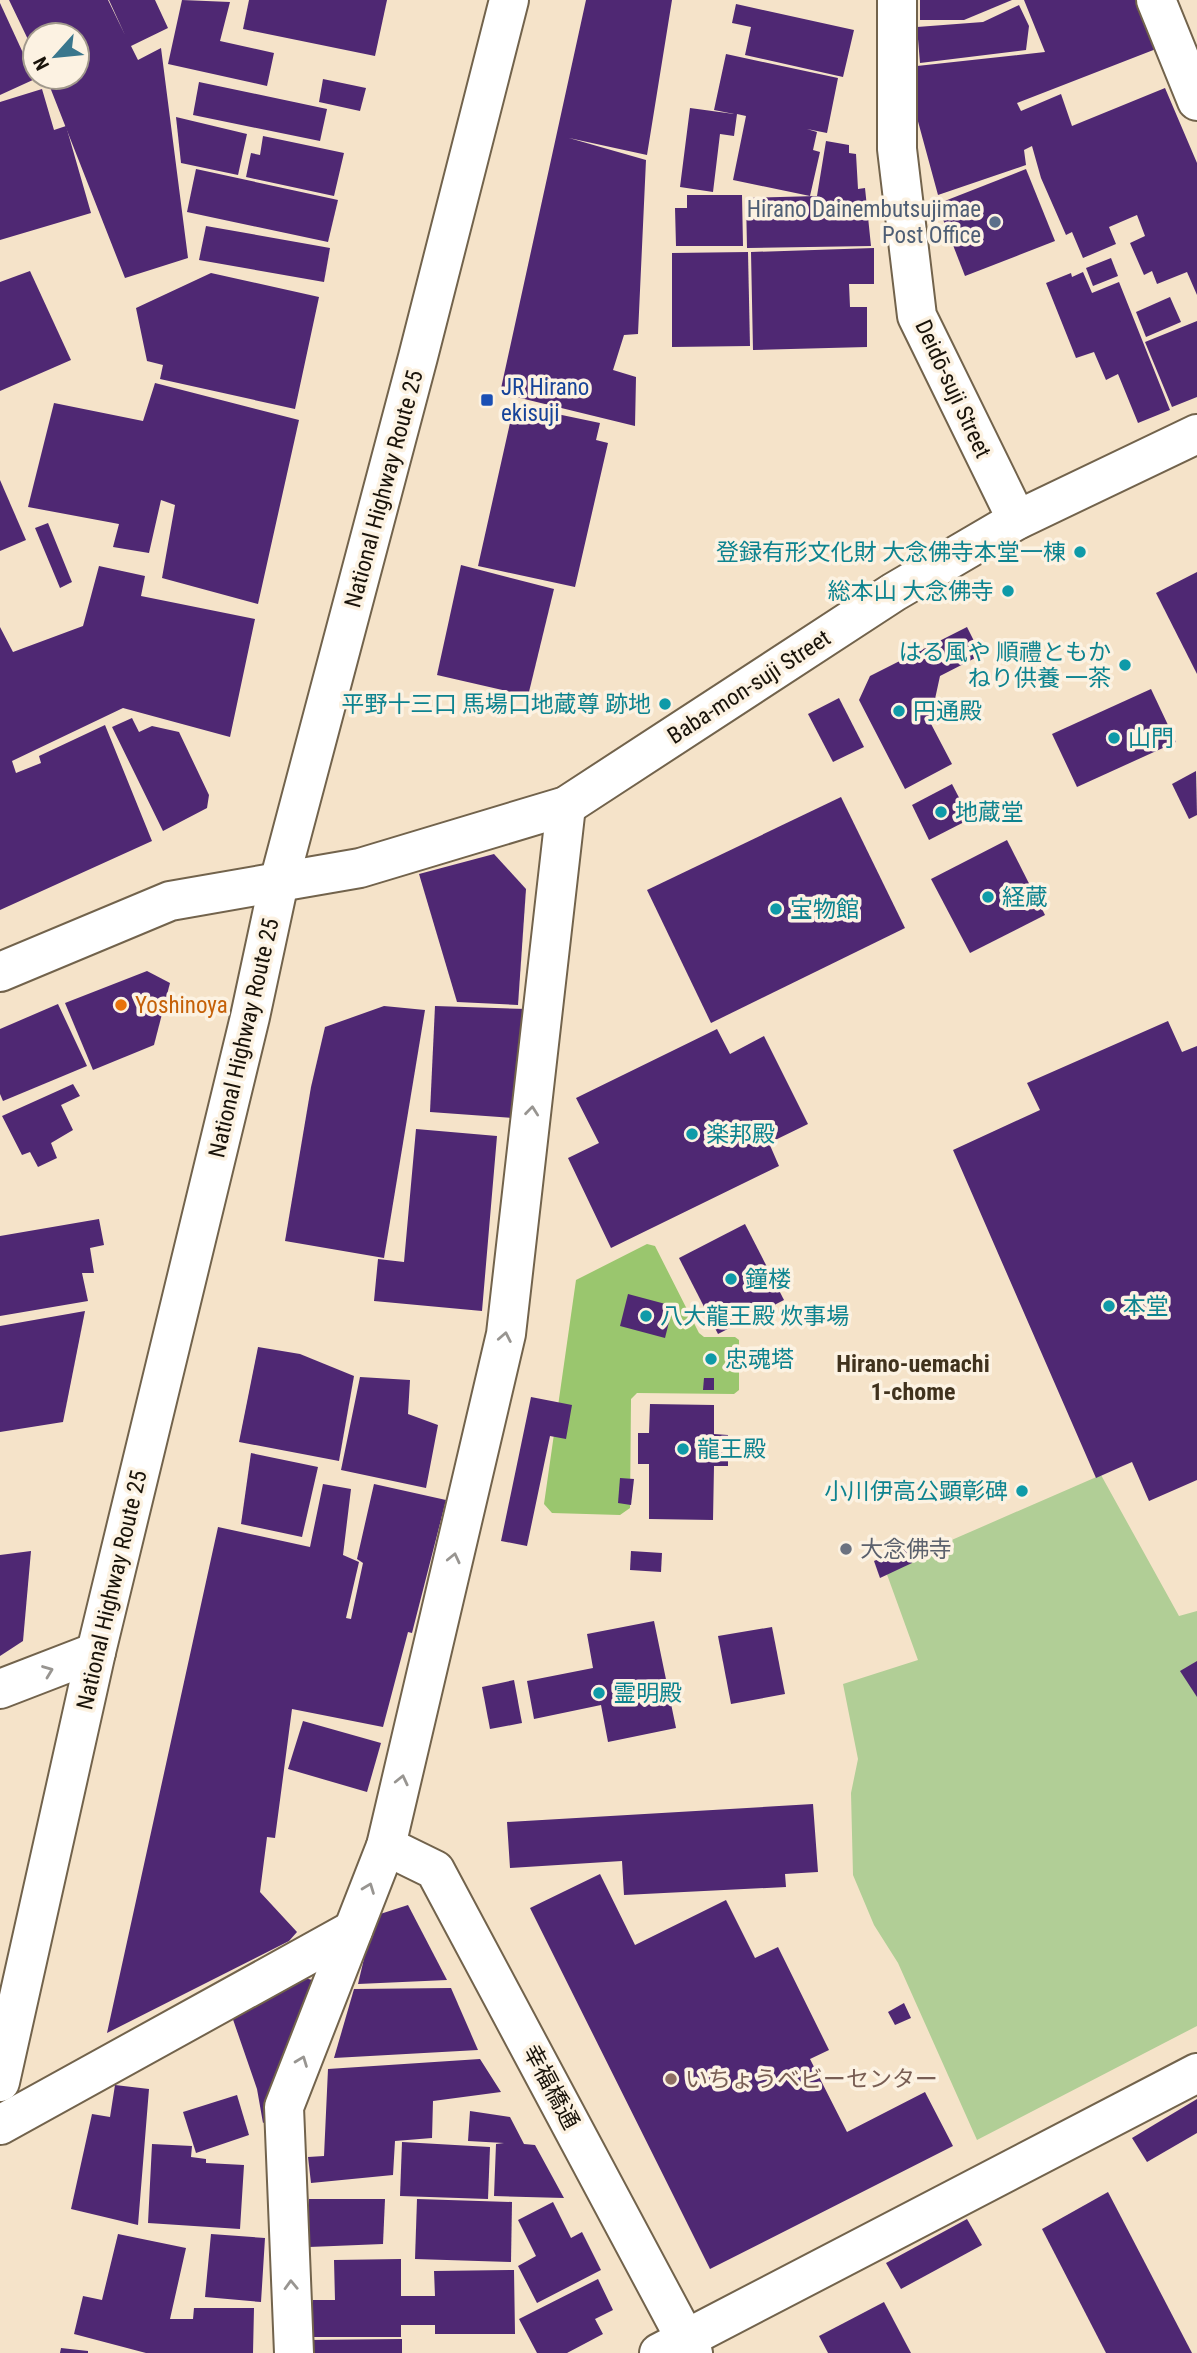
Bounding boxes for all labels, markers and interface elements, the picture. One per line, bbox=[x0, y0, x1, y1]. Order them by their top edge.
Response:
north arrow bbox=[21, 21, 91, 91]
text: N bbox=[28, 53, 54, 74]
place label: Hirano Dainembutsujimae Post Office bbox=[747, 196, 981, 249]
marker: Hirano Dainembutsujimae Post Office bbox=[987, 214, 1003, 230]
street label: Deidō-suji Street bbox=[909, 316, 997, 462]
street label: National Highway Route 25 bbox=[339, 367, 429, 611]
place label: JR Hirano ekisuji bbox=[501, 374, 589, 427]
marker: JR Hirano ekisuji bbox=[479, 392, 495, 408]
place label: 登録有形文化財 大念佛寺本堂一棟 bbox=[716, 539, 1066, 566]
marker: 登録有形文化財 大念佛寺本堂一棟 bbox=[1072, 544, 1088, 560]
place label: 総本山 大念佛寺 bbox=[828, 578, 994, 605]
marker: 総本山 大念佛寺 bbox=[1000, 583, 1016, 599]
street label: Baba-mon-suji Street bbox=[663, 624, 835, 750]
place label: はる風や 順禮ともか ねり供養 一茶 bbox=[899, 639, 1111, 692]
marker: はる風や 順禮ともか ねり供養 一茶 bbox=[1117, 657, 1133, 673]
place label: 平野十三口 馬場口地蔵尊 跡地 bbox=[341, 691, 651, 718]
marker: 平野十三口 馬場口地蔵尊 跡地 bbox=[657, 696, 673, 712]
place label: 円通殿 bbox=[913, 698, 982, 725]
marker: 円通殿 bbox=[891, 703, 907, 719]
place label: 山門 bbox=[1128, 725, 1174, 752]
marker: 山門 bbox=[1106, 730, 1122, 746]
place label: 地蔵堂 bbox=[955, 799, 1024, 826]
marker: 地蔵堂 bbox=[933, 804, 949, 820]
place label: 経蔵 bbox=[1002, 884, 1048, 911]
marker: 経蔵 bbox=[980, 889, 996, 905]
place label: 宝物館 bbox=[790, 896, 859, 923]
marker: 宝物館 bbox=[768, 901, 784, 917]
street label: National Highway Route 25 bbox=[203, 916, 285, 1160]
place label: Yoshinoya bbox=[135, 992, 228, 1019]
marker: Yoshinoya bbox=[113, 997, 129, 1013]
one-way arrow bbox=[524, 1105, 539, 1117]
place label: 楽邦殿 bbox=[706, 1121, 775, 1148]
marker: 楽邦殿 bbox=[684, 1126, 700, 1142]
place label: 鐘楼 bbox=[745, 1266, 791, 1293]
marker: 鐘楼 bbox=[723, 1271, 739, 1287]
place label: 本堂 bbox=[1123, 1293, 1169, 1320]
marker: 本堂 bbox=[1101, 1298, 1117, 1314]
place label: 八大龍王殿 炊事場 bbox=[660, 1303, 849, 1330]
marker: 八大龍王殿 炊事場 bbox=[638, 1308, 654, 1324]
one-way arrow bbox=[497, 1331, 512, 1343]
place label: 忠魂塔 bbox=[725, 1346, 794, 1373]
district label: Hirano-uemachi 1-chome bbox=[836, 1350, 990, 1406]
marker: 忠魂塔 bbox=[703, 1351, 719, 1367]
place label: 龍王殿 bbox=[697, 1436, 766, 1463]
marker: 龍王殿 bbox=[675, 1441, 691, 1457]
street label: National Highway Route 25 bbox=[71, 1468, 153, 1712]
place label: 小川伊高公顕彰碑 bbox=[824, 1478, 1008, 1505]
marker: 小川伊高公顕彰碑 bbox=[1014, 1483, 1030, 1499]
place label: 大念佛寺 bbox=[860, 1536, 952, 1563]
marker: 大念佛寺 bbox=[838, 1541, 854, 1557]
one-way arrow bbox=[445, 1552, 460, 1564]
one-way arrow bbox=[41, 1665, 53, 1679]
place label: 霊明殿 bbox=[613, 1680, 682, 1707]
marker: 霊明殿 bbox=[591, 1685, 607, 1701]
one-way arrow bbox=[393, 1774, 408, 1786]
one-way arrow bbox=[361, 1883, 375, 1895]
street label: 幸福橋通 bbox=[517, 2040, 585, 2134]
one-way arrow bbox=[294, 2055, 308, 2067]
place label: いちょうベビーセンター bbox=[685, 2066, 938, 2093]
marker: いちょうベビーセンター bbox=[663, 2071, 679, 2087]
one-way arrow bbox=[284, 2279, 299, 2290]

